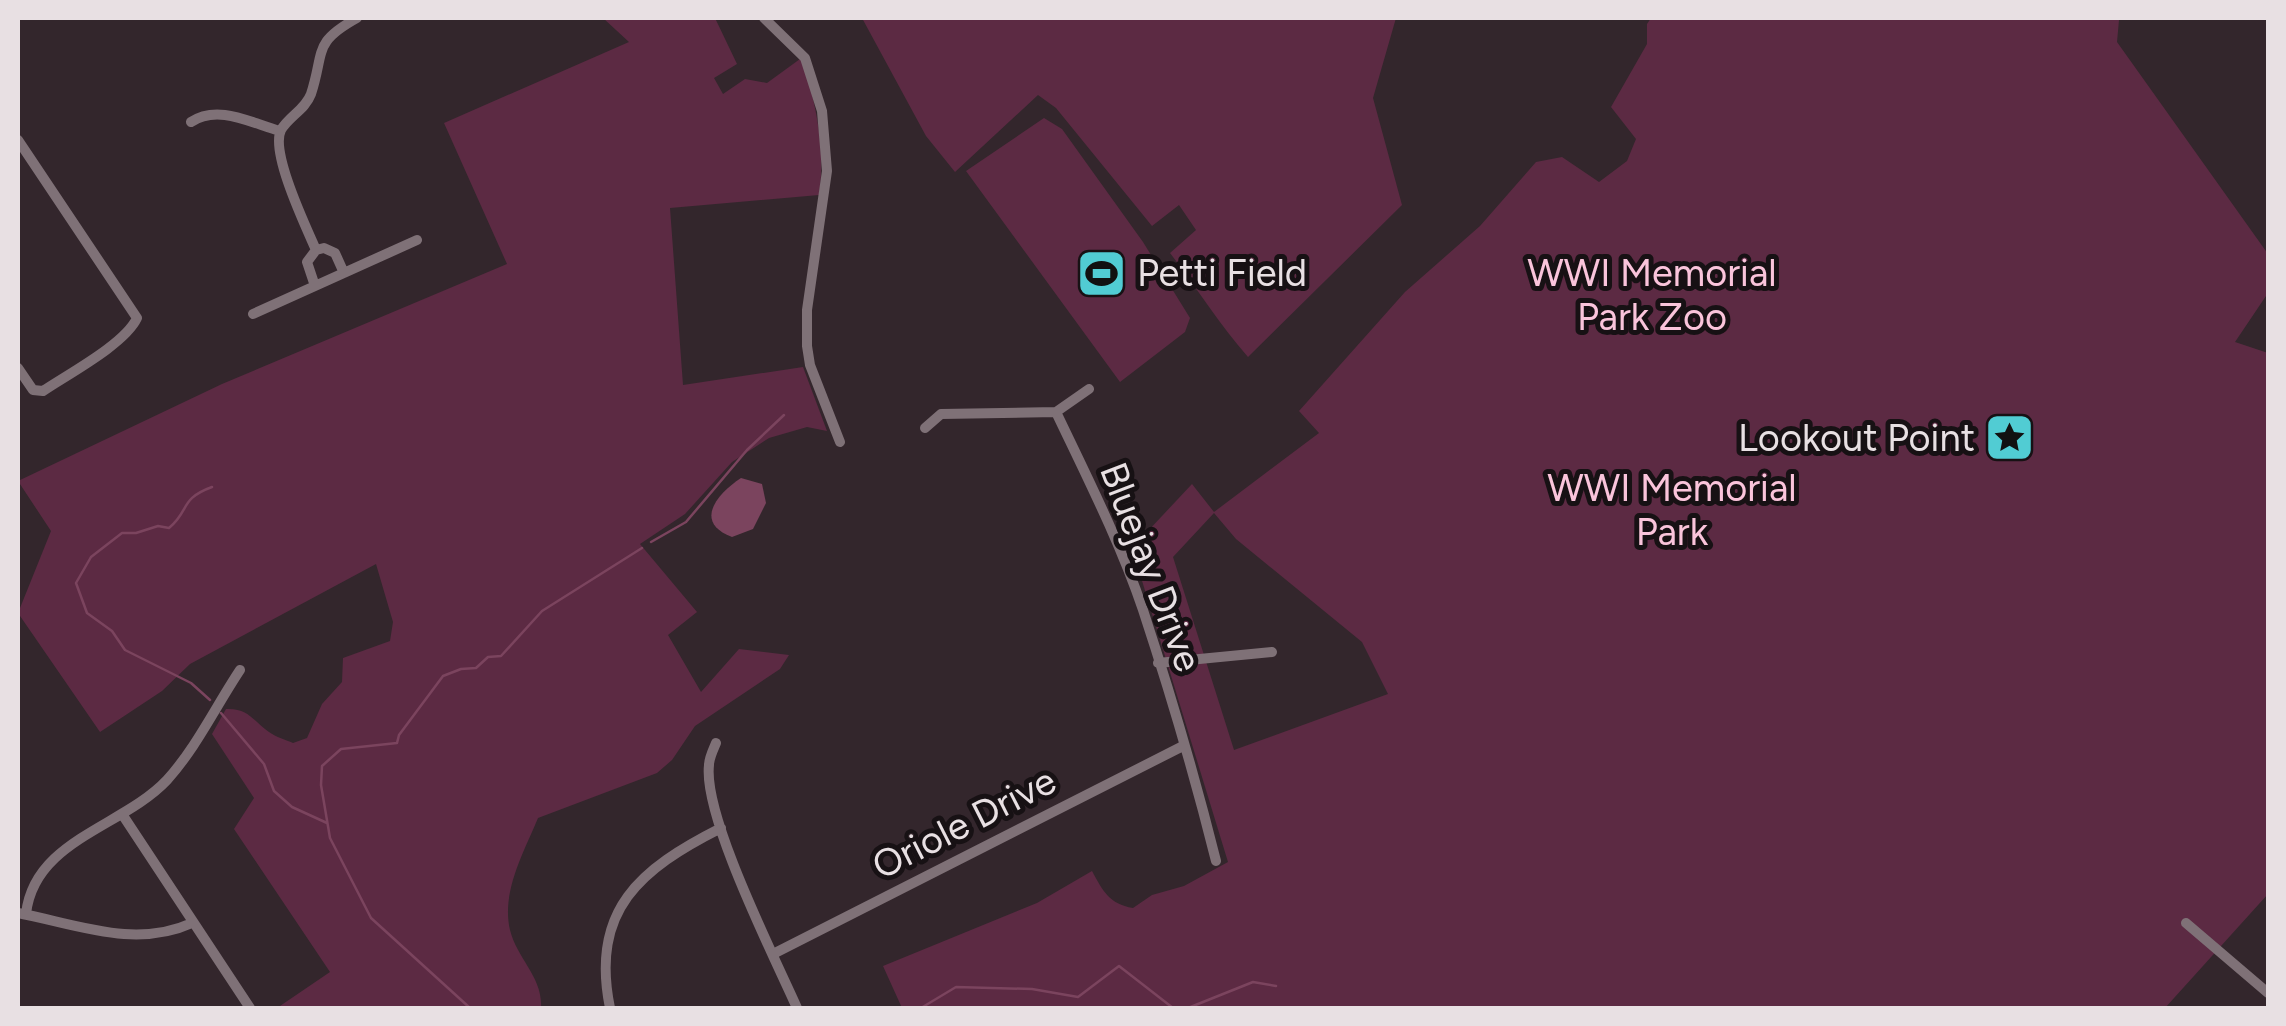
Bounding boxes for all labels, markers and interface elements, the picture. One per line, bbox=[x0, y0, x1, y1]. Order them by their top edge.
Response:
sports icon: Petti Field bbox=[1076, 247, 1128, 299]
place label: Petti Field bbox=[1137, 250, 1307, 296]
park label: WWI Memorial Park Zoo bbox=[1527, 250, 1777, 340]
place icon: Lookout Point bbox=[1984, 412, 2036, 464]
place label: Lookout Point bbox=[1738, 415, 1975, 461]
street label: Bluejay Drive bbox=[1090, 456, 1212, 678]
park label: WWI Memorial Park bbox=[1547, 465, 1797, 555]
street label: Oriole Drive bbox=[865, 757, 1063, 889]

